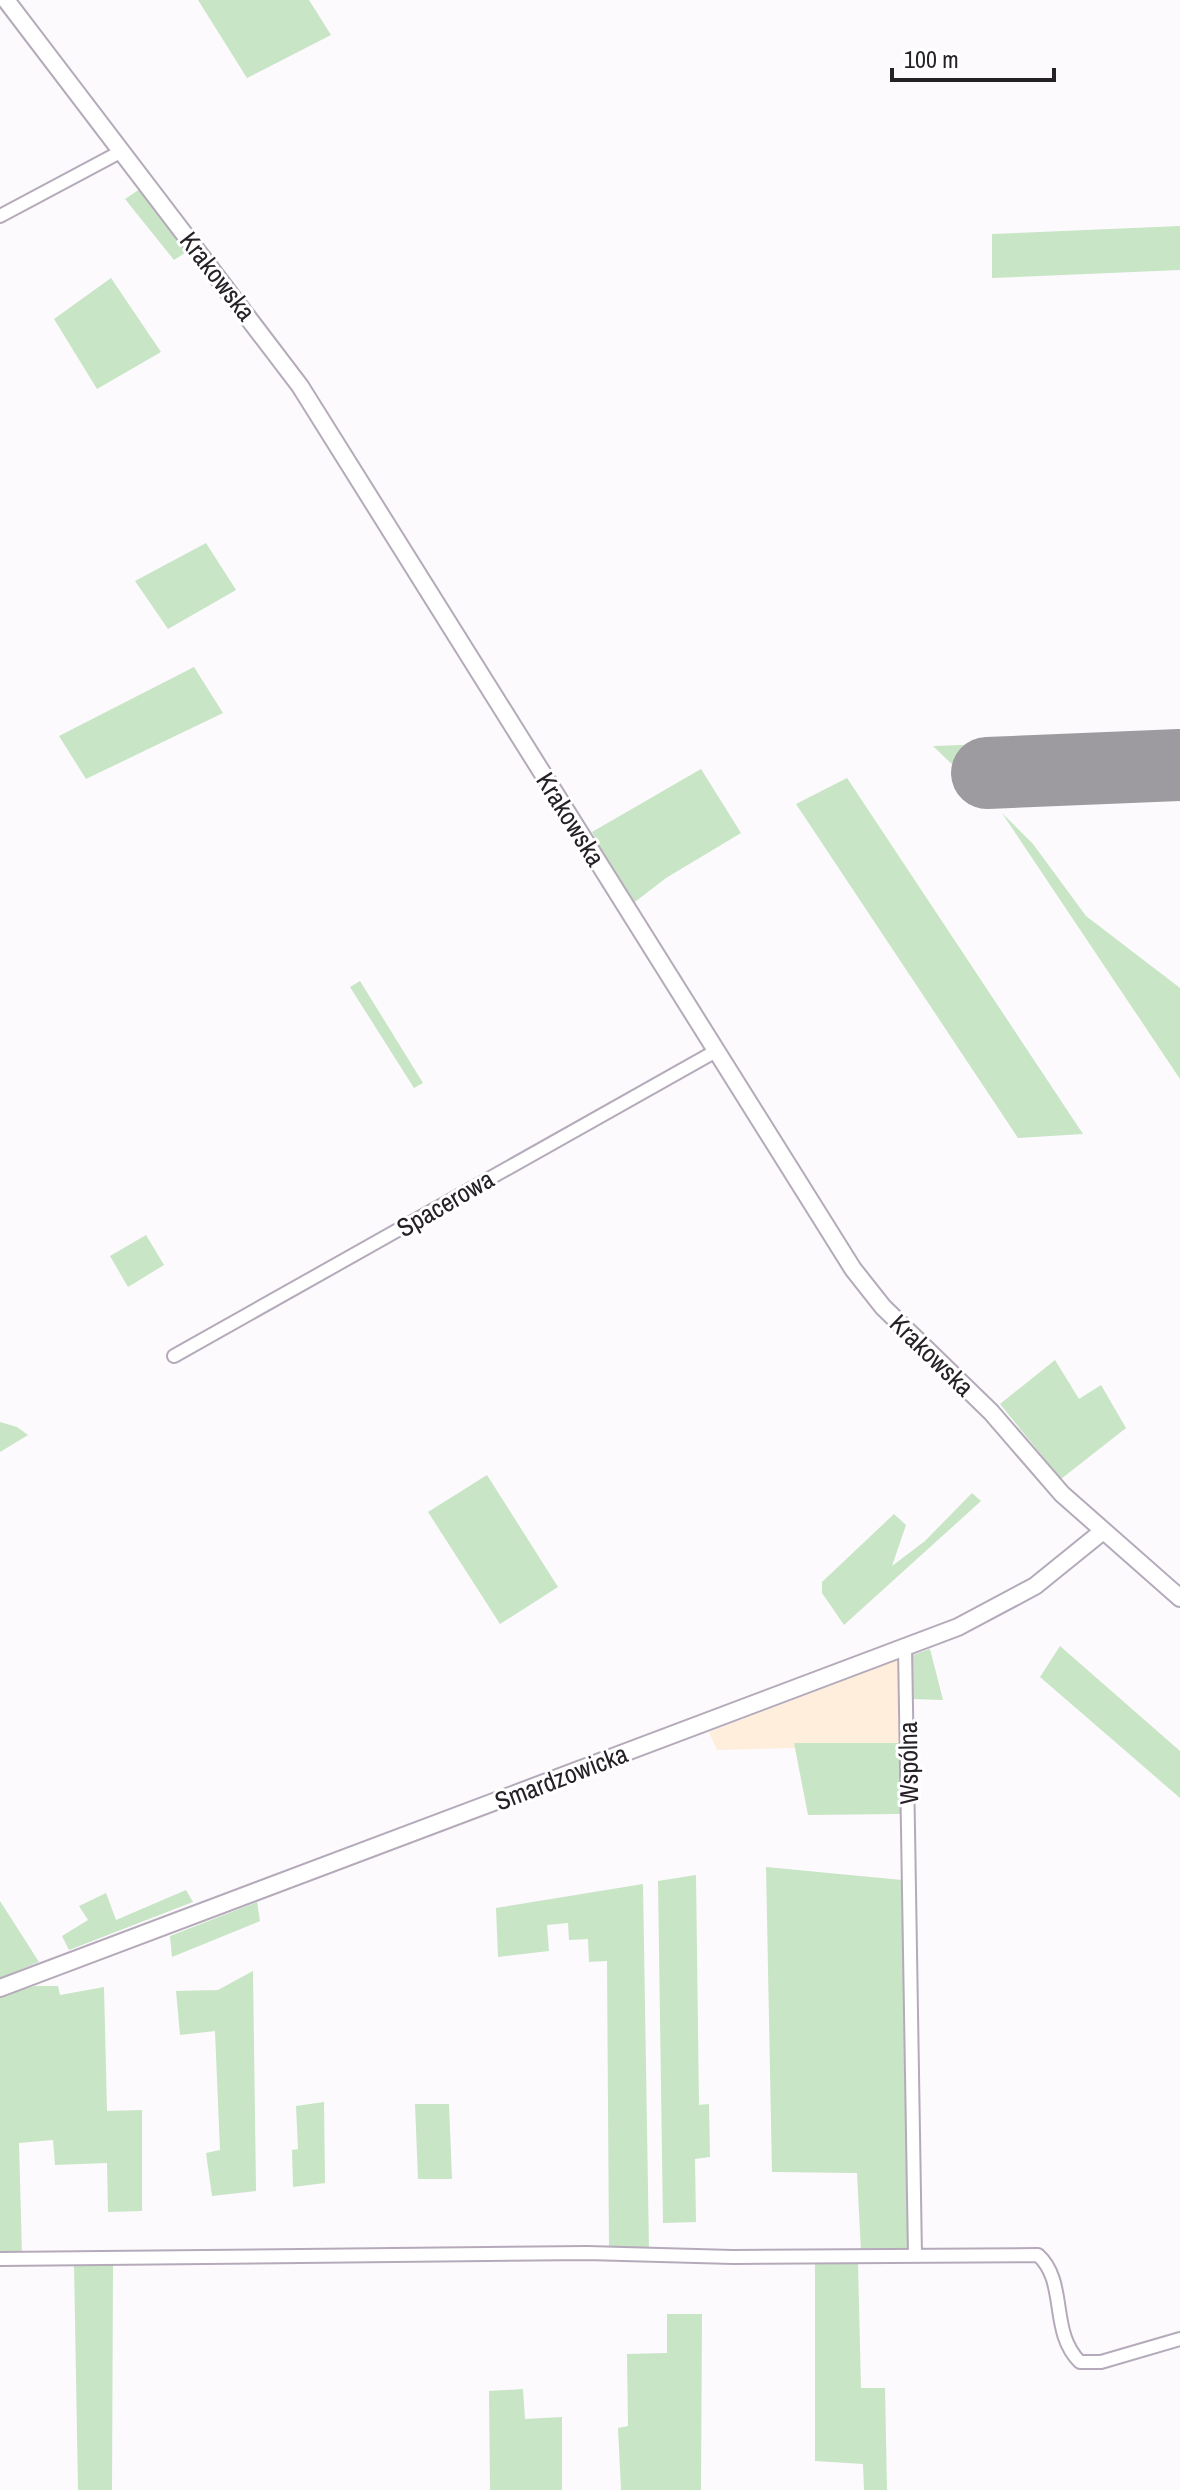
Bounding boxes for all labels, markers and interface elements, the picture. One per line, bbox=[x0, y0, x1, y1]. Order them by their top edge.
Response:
scale bar bbox=[892, 32, 1054, 82]
text: 100 m bbox=[904, 43, 959, 75]
street label: Krakowska bbox=[172, 224, 264, 328]
street label: Krakowska bbox=[529, 766, 614, 873]
street label: Spacerowa bbox=[390, 1161, 500, 1245]
street label: Krakowska bbox=[882, 1306, 982, 1404]
street label: Wspólna bbox=[890, 1721, 926, 1805]
street label: Smardzowicka bbox=[489, 1736, 633, 1818]

